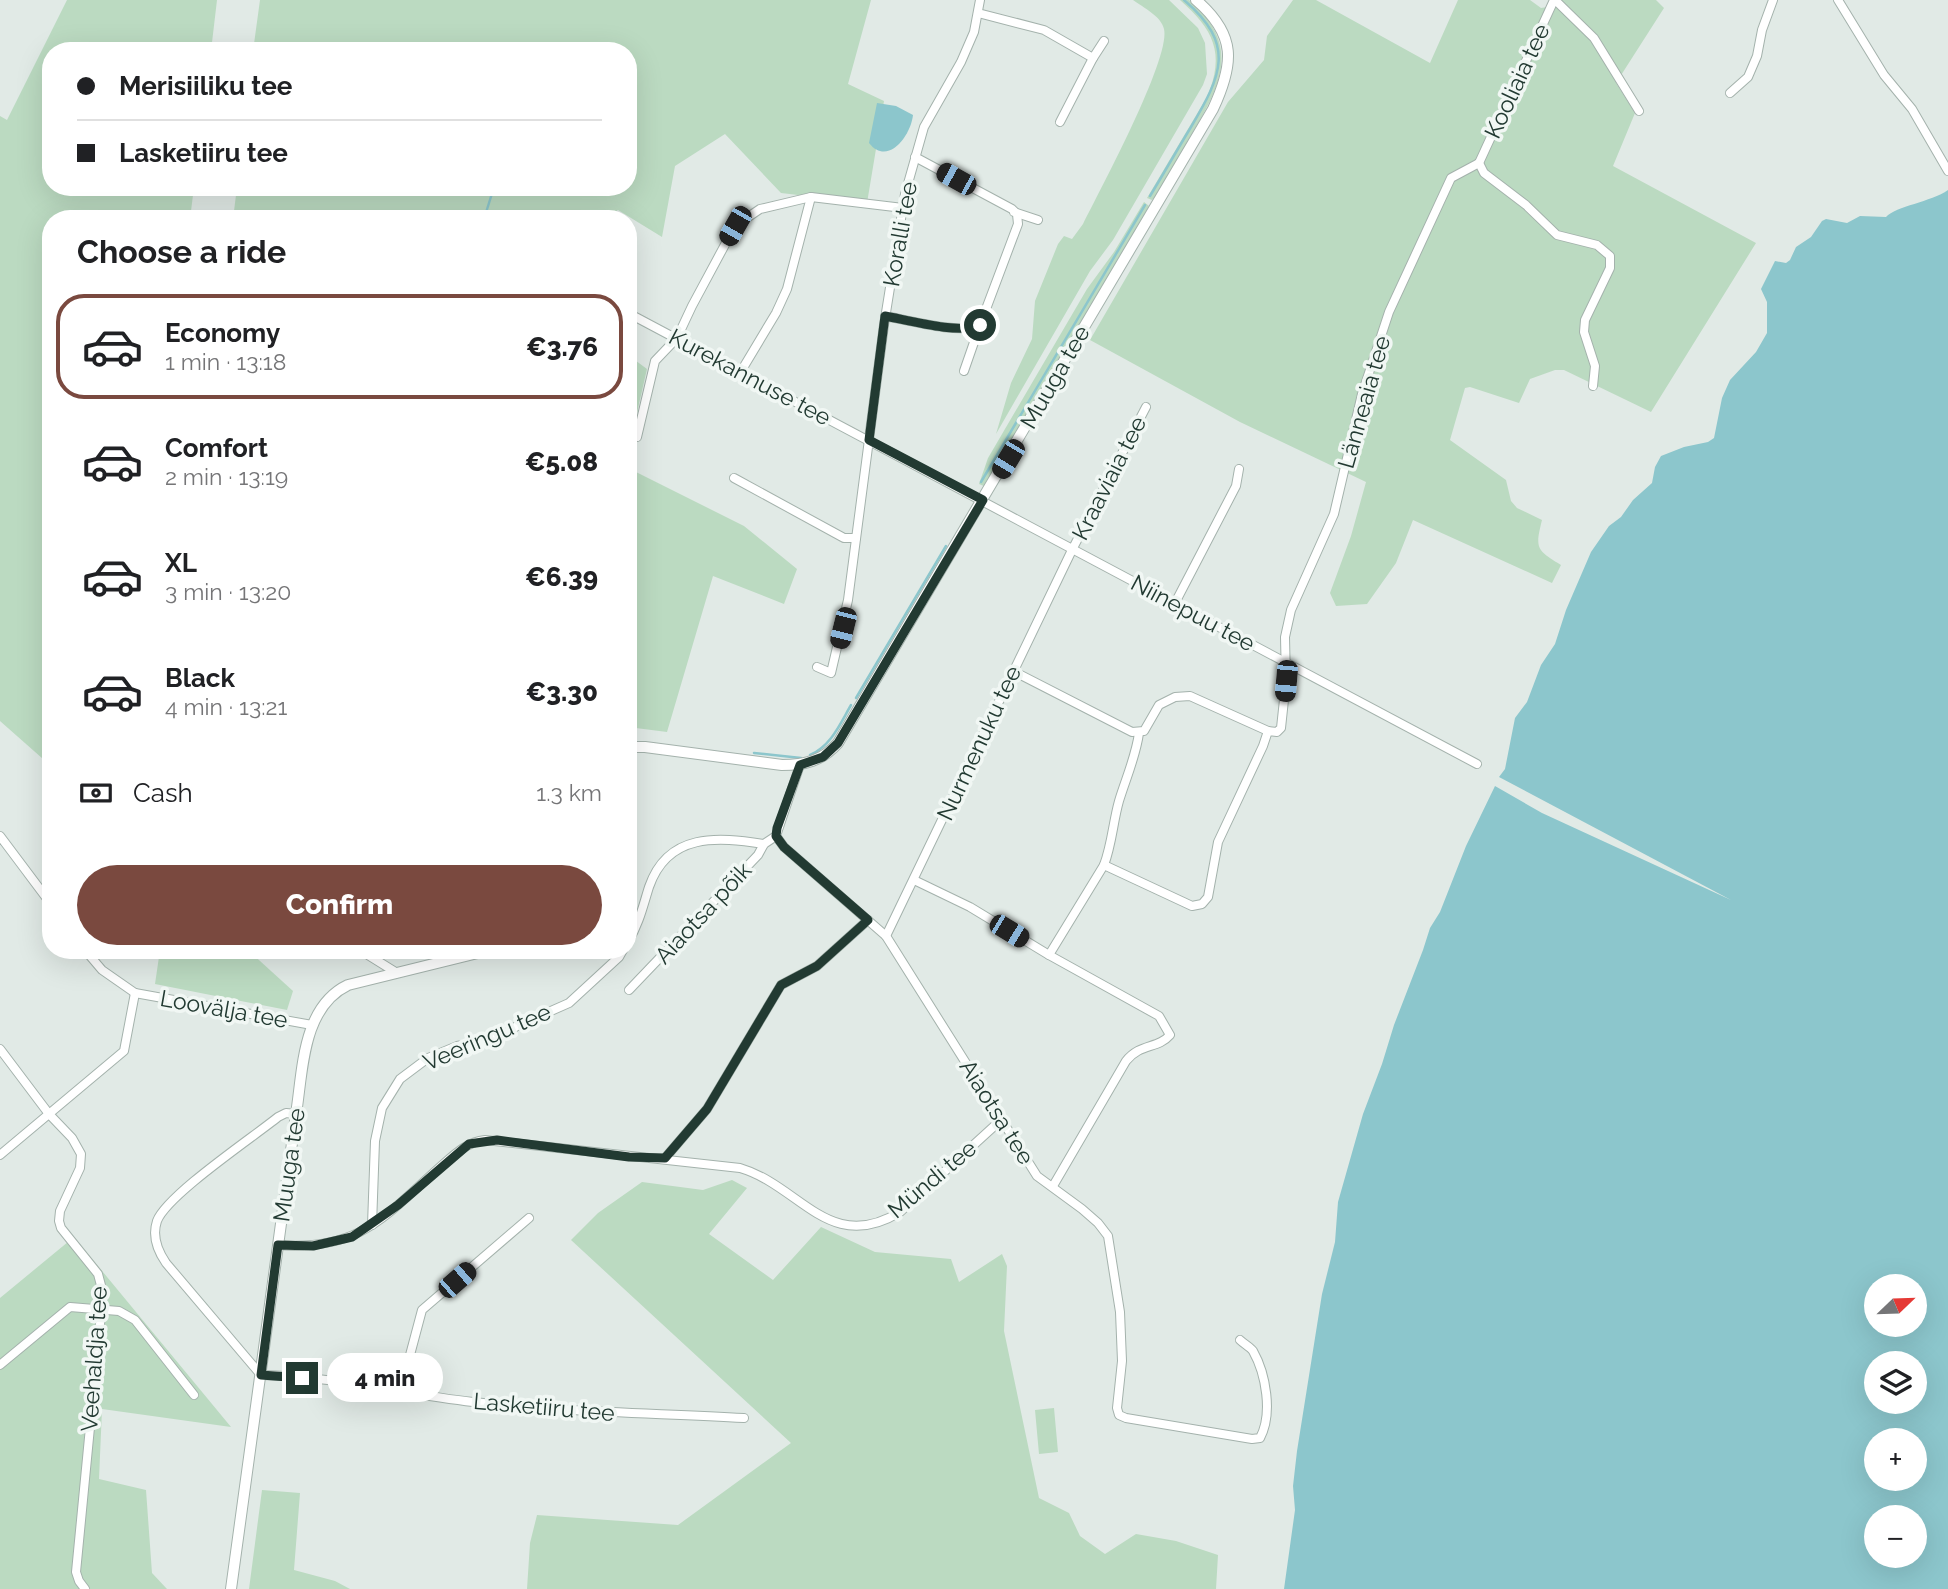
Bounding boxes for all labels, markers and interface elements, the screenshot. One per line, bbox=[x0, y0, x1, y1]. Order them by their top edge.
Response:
street label: Kooliaia tee bbox=[1478, 19, 1555, 142]
text: Merisiiliku tee bbox=[119, 71, 292, 101]
text: Lasketiiru tee bbox=[119, 138, 288, 168]
car bbox=[933, 160, 980, 198]
street label: Koralli tee bbox=[877, 179, 922, 289]
car bbox=[716, 203, 755, 249]
text: Choose a ride bbox=[77, 233, 286, 270]
route start bbox=[964, 309, 996, 341]
icon: car bbox=[81, 315, 144, 378]
text: Economy bbox=[165, 318, 280, 348]
street label: Muuga tee bbox=[1014, 320, 1095, 433]
street label: Kurekannuse tee bbox=[665, 323, 836, 431]
text: €3.76 bbox=[526, 332, 598, 362]
street label: Länneaia tee bbox=[1332, 332, 1395, 471]
text: 1 min · 13:18 bbox=[165, 348, 286, 375]
street label: Kraaviaia tee bbox=[1066, 411, 1151, 544]
icon: car bbox=[81, 430, 144, 493]
text: Comfort bbox=[165, 433, 268, 463]
car bbox=[989, 436, 1028, 482]
text: €5.08 bbox=[525, 447, 598, 477]
text: 2 min · 13:19 bbox=[165, 463, 288, 490]
icon: car bbox=[81, 545, 144, 608]
text: XL bbox=[165, 548, 197, 578]
text: €6.39 bbox=[525, 562, 598, 592]
street label: Niinepuu tee bbox=[1127, 569, 1260, 657]
text: 3 min · 13:20 bbox=[165, 578, 291, 605]
car bbox=[828, 605, 859, 651]
car bbox=[1274, 659, 1299, 703]
icon: car bbox=[81, 660, 144, 723]
street label: Nurmenuku tee bbox=[931, 661, 1026, 824]
text: Black bbox=[165, 663, 235, 693]
text: €3.30 bbox=[525, 677, 598, 707]
text: 4 min · 13:21 bbox=[165, 693, 287, 720]
icon: cash bbox=[77, 774, 115, 812]
text: Cash bbox=[133, 778, 193, 808]
text: 1.3 km bbox=[536, 779, 602, 806]
street label: Aiaotsa põik bbox=[649, 856, 756, 969]
button: Confirm bbox=[77, 865, 602, 945]
car bbox=[986, 911, 1033, 951]
street label: Loovälja tee bbox=[158, 984, 290, 1033]
street label: Veeringu tee bbox=[419, 998, 555, 1076]
street label: Aiaotsa tee bbox=[955, 1054, 1040, 1169]
street label: Muuga tee bbox=[267, 1106, 310, 1224]
street label: Mündi tee bbox=[882, 1134, 981, 1223]
car bbox=[435, 1258, 480, 1302]
north arrow bbox=[1864, 1274, 1927, 1337]
map controls bbox=[1864, 1274, 1927, 1568]
street label: Veehaldja tee bbox=[75, 1285, 112, 1433]
button: layers bbox=[1864, 1351, 1927, 1414]
callout: 4 min bbox=[326, 1354, 442, 1402]
route end bbox=[286, 1362, 318, 1394]
text: 4 min bbox=[355, 1364, 415, 1391]
street label: Lasketiiru tee bbox=[472, 1387, 616, 1426]
button: + bbox=[1864, 1428, 1927, 1491]
button: − bbox=[1864, 1505, 1927, 1568]

